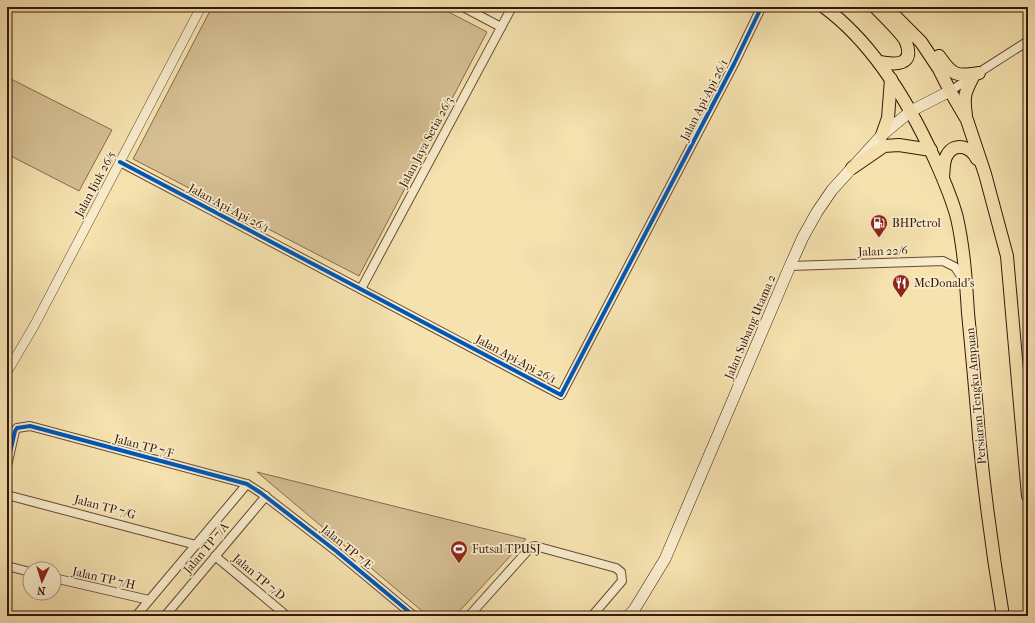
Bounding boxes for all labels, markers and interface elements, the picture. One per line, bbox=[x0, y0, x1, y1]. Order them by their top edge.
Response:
street label: Jalan Api-Api 26/1 bbox=[677, 57, 731, 144]
street label: Jalan Jaya Setia 26/3 bbox=[396, 94, 456, 191]
street label: Jalan Ijuk 26/5 bbox=[71, 149, 118, 220]
street label: Jalan Api-Api 26/1 bbox=[185, 180, 272, 235]
fuel station icon: BHPetrol bbox=[869, 213, 889, 238]
place label: BHPetrol bbox=[892, 216, 941, 230]
street label: Jalan 22/6 bbox=[857, 243, 909, 259]
street label: Jalan Subang Utama 2 bbox=[721, 273, 778, 382]
restaurant icon: McDonald's bbox=[891, 273, 911, 298]
place label: McDonald's bbox=[914, 276, 975, 290]
street label: Persiaran Tengku Ampuan bbox=[963, 327, 989, 465]
street label: Jalan Api-Api 26/1 bbox=[472, 331, 559, 386]
street label: Jalan TP 7/F bbox=[112, 431, 176, 461]
street label: Jalan TP 7/G bbox=[72, 492, 138, 522]
street label: Jalan TP 7/A bbox=[180, 519, 232, 577]
street label: Jalan TP 7/E bbox=[318, 521, 376, 572]
sports icon: Futsal TPUSJ bbox=[449, 539, 469, 564]
place label: Futsal TPUSJ bbox=[472, 542, 541, 556]
street label: Jalan TP 7/D bbox=[229, 550, 288, 603]
north arrow bbox=[22, 561, 62, 601]
street label: Jalan TP 7/H bbox=[70, 564, 137, 592]
text: N bbox=[36, 584, 46, 597]

